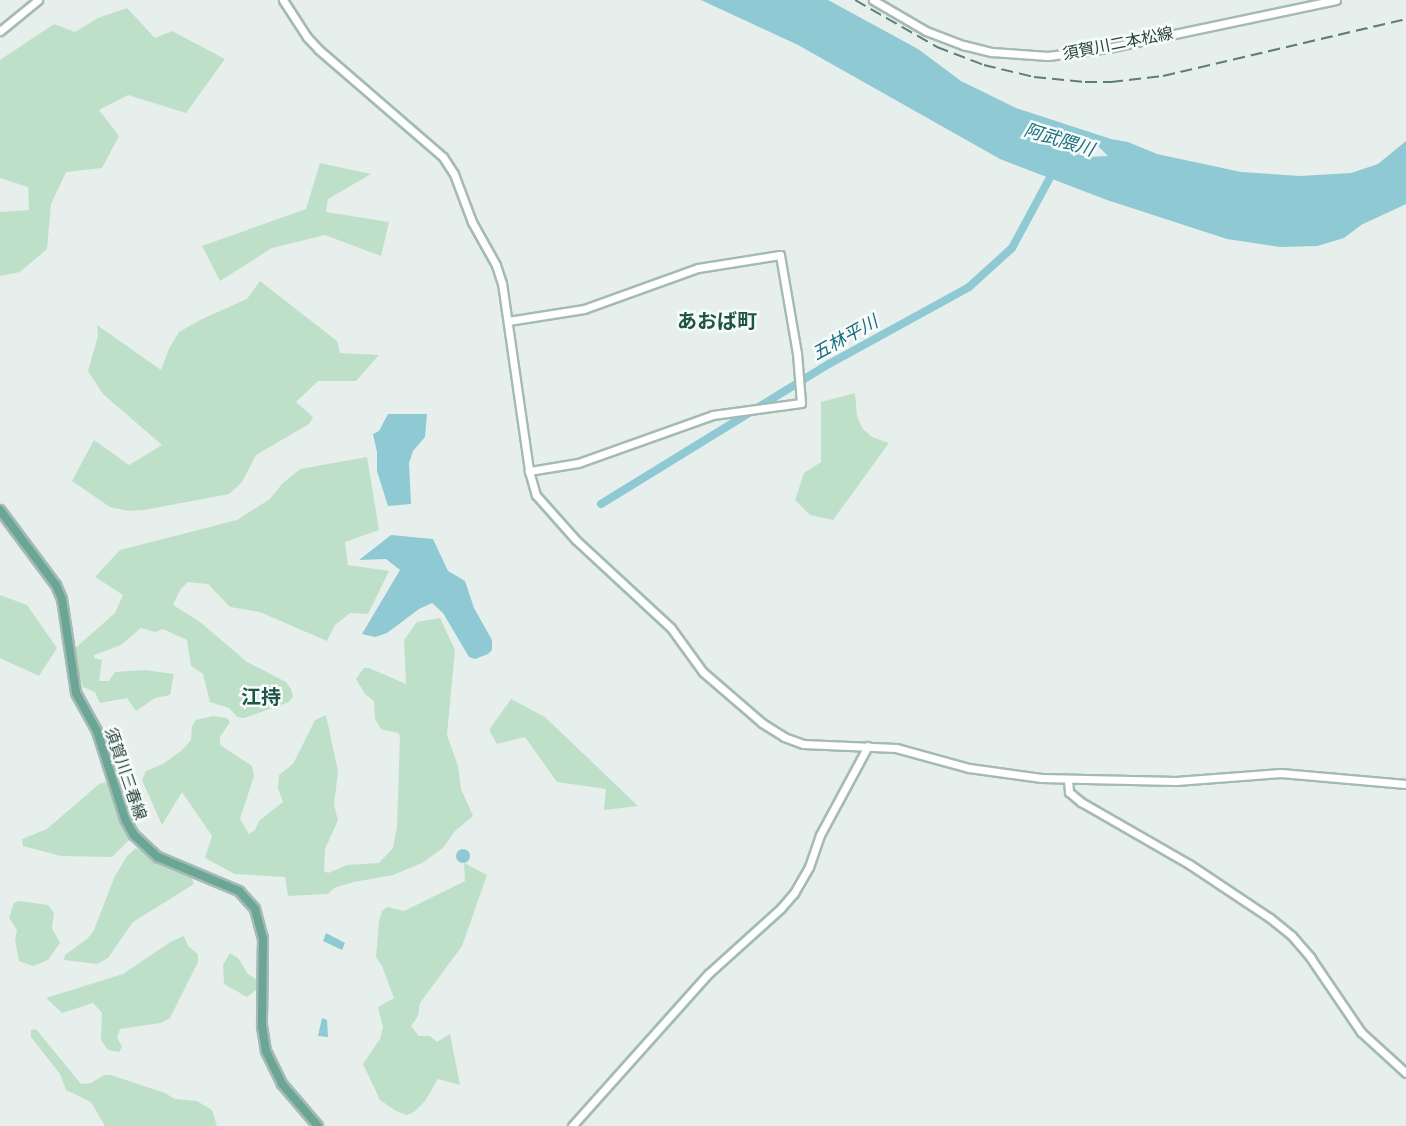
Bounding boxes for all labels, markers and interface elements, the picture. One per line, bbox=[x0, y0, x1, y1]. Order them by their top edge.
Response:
street label: 須賀川二本松線 bbox=[1061, 24, 1175, 64]
water label: 阿武隈川 bbox=[1021, 119, 1097, 161]
district label: あおば町 bbox=[677, 309, 757, 333]
water label: 五林平川 bbox=[808, 311, 882, 365]
district label: 江持 bbox=[241, 685, 281, 709]
street label: 須賀川三春線 bbox=[100, 725, 150, 823]

